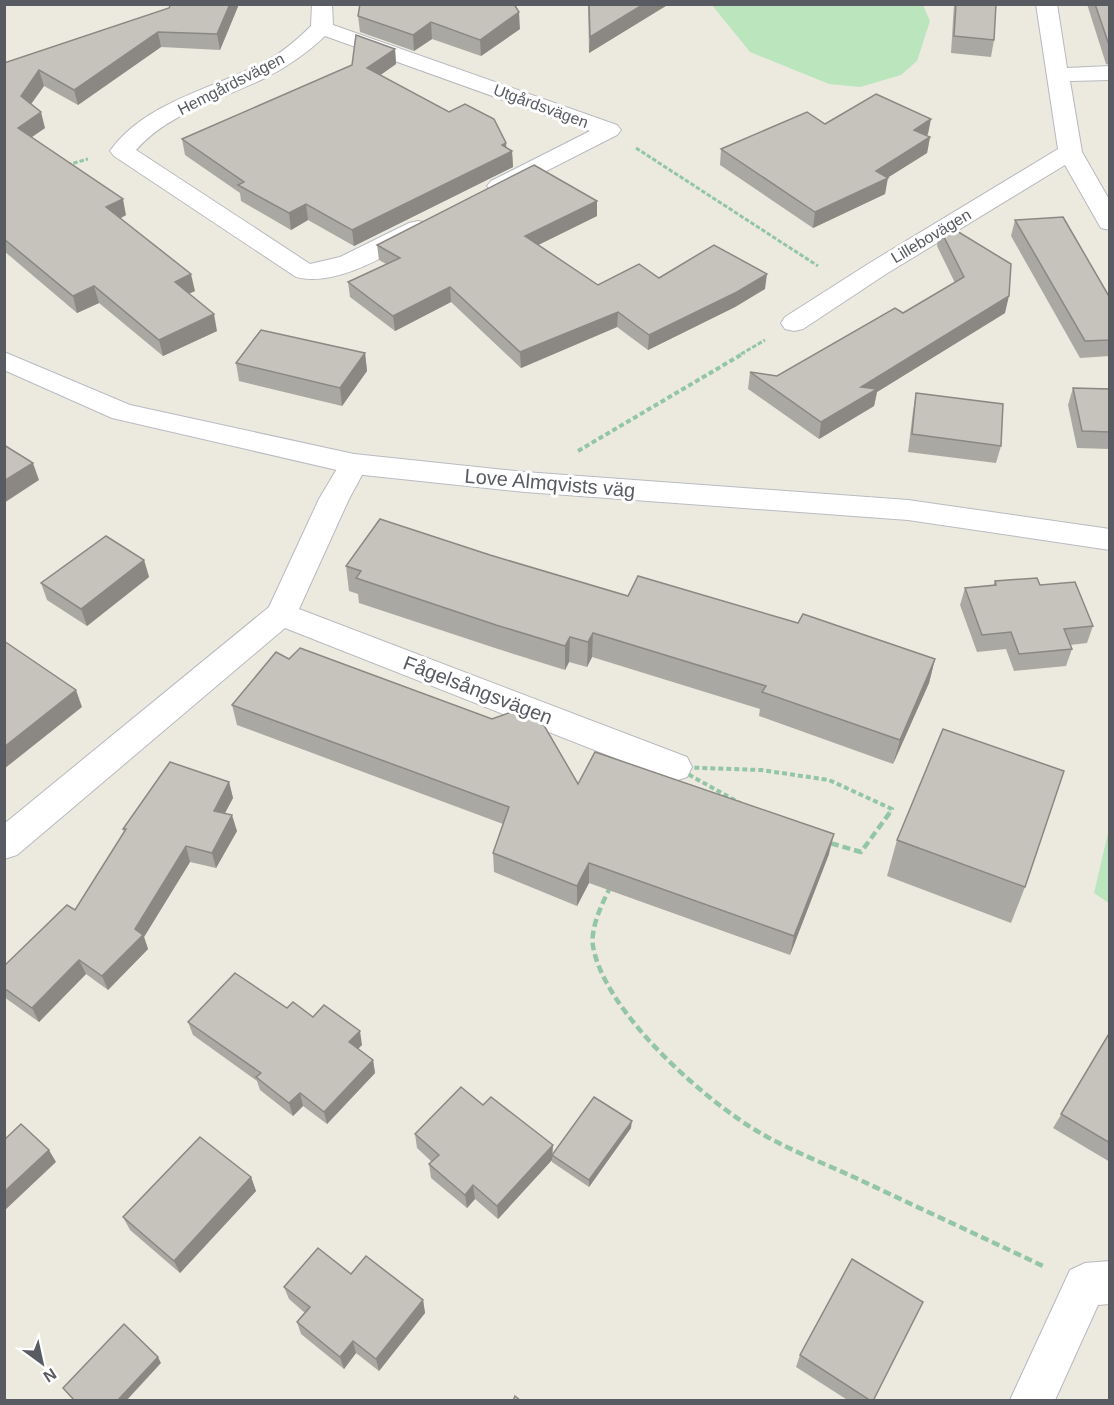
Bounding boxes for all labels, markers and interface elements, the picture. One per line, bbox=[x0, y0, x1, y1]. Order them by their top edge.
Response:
street label: Hemgårdsvägen bbox=[175, 50, 287, 118]
street label: Utgårdsvägen bbox=[491, 81, 591, 131]
street label: Lillebovägen bbox=[888, 206, 974, 266]
street label: Love Almqvists väg bbox=[464, 465, 636, 501]
street label: Fågelsångsvägen bbox=[400, 651, 556, 729]
north arrow bbox=[12, 1333, 72, 1393]
text: N bbox=[40, 1365, 59, 1385]

